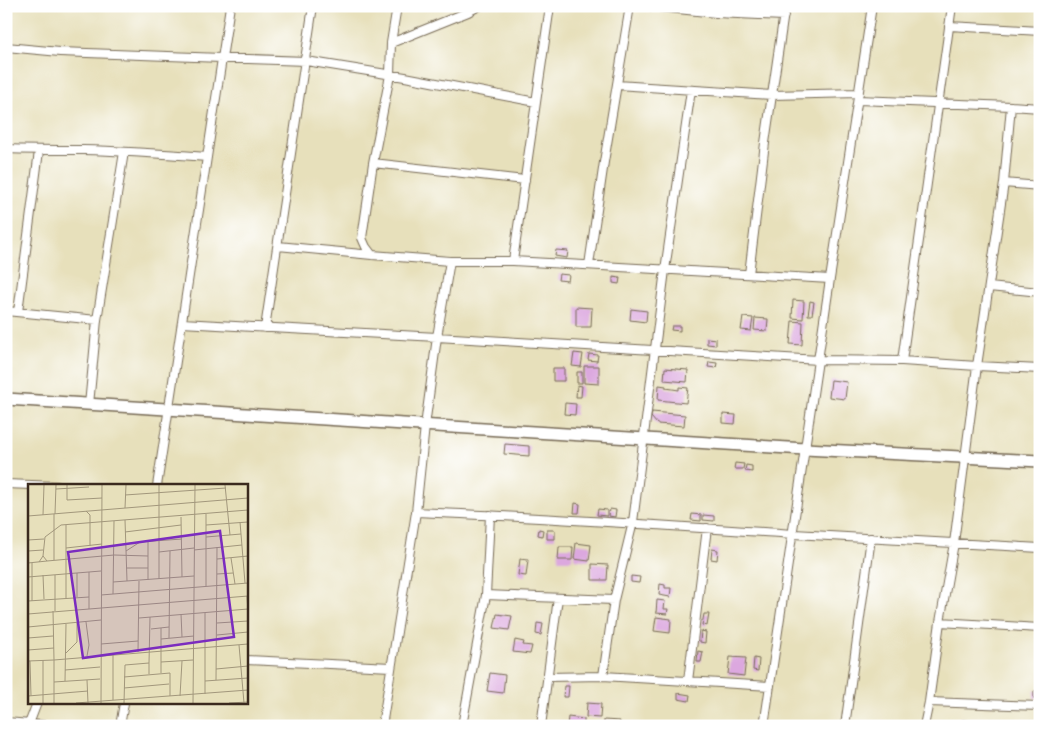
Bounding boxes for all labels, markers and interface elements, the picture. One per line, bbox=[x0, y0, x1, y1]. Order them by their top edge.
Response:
inset map bbox=[28, 484, 248, 704]

